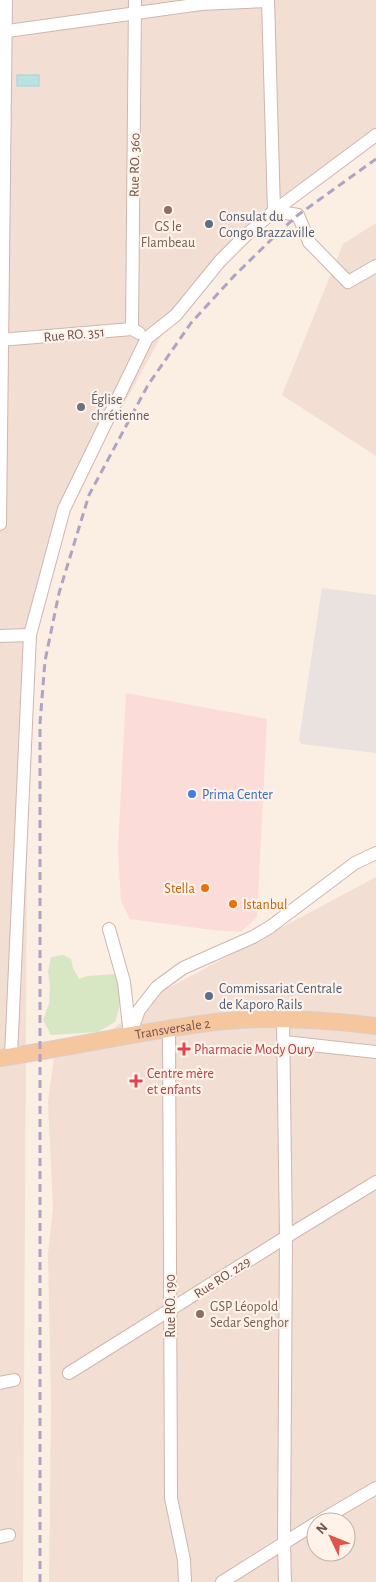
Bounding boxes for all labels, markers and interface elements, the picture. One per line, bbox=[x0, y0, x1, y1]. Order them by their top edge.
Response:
street label: Rue RO. 360 bbox=[127, 133, 143, 197]
marker: GS le Flambeau bbox=[162, 204, 174, 216]
place label: Consulat du Congo Brazzaville bbox=[219, 210, 315, 240]
marker: Consulat du Congo Brazzaville bbox=[203, 218, 215, 230]
place label: GS le Flambeau bbox=[141, 220, 195, 250]
street label: Rue RO. 351 bbox=[43, 325, 105, 345]
place label: Église chrétienne bbox=[91, 390, 150, 423]
marker: Église chrétienne bbox=[75, 401, 87, 413]
marker: Prima Center bbox=[186, 788, 198, 800]
place label: Prima Center bbox=[202, 788, 273, 802]
place label: Stella bbox=[164, 882, 196, 896]
marker: Stella bbox=[199, 882, 211, 894]
marker: Istanbul bbox=[227, 898, 239, 910]
place label: Istanbul bbox=[243, 898, 287, 912]
place label: Commissariat Centrale de Kaporo Rails bbox=[219, 982, 342, 1012]
marker: Commissariat Centrale de Kaporo Rails bbox=[203, 990, 215, 1002]
street label: Transversale 2 bbox=[134, 1017, 211, 1042]
marker: Pharmacie Mody Oury bbox=[178, 1043, 190, 1055]
place label: Pharmacie Mody Oury bbox=[194, 1043, 314, 1057]
place label: Centre mère et enfants bbox=[147, 1067, 214, 1097]
marker: Centre mère et enfants bbox=[129, 1074, 143, 1088]
street label: Rue RO. 229 bbox=[192, 1255, 253, 1301]
street label: Rue RO. 190 bbox=[164, 1274, 178, 1338]
place label: GSP Léopold Sedar Senghor bbox=[210, 1300, 289, 1330]
marker: GSP Léopold Sedar Senghor bbox=[194, 1308, 206, 1320]
north arrow bbox=[306, 1512, 356, 1562]
text: N bbox=[314, 1520, 331, 1537]

